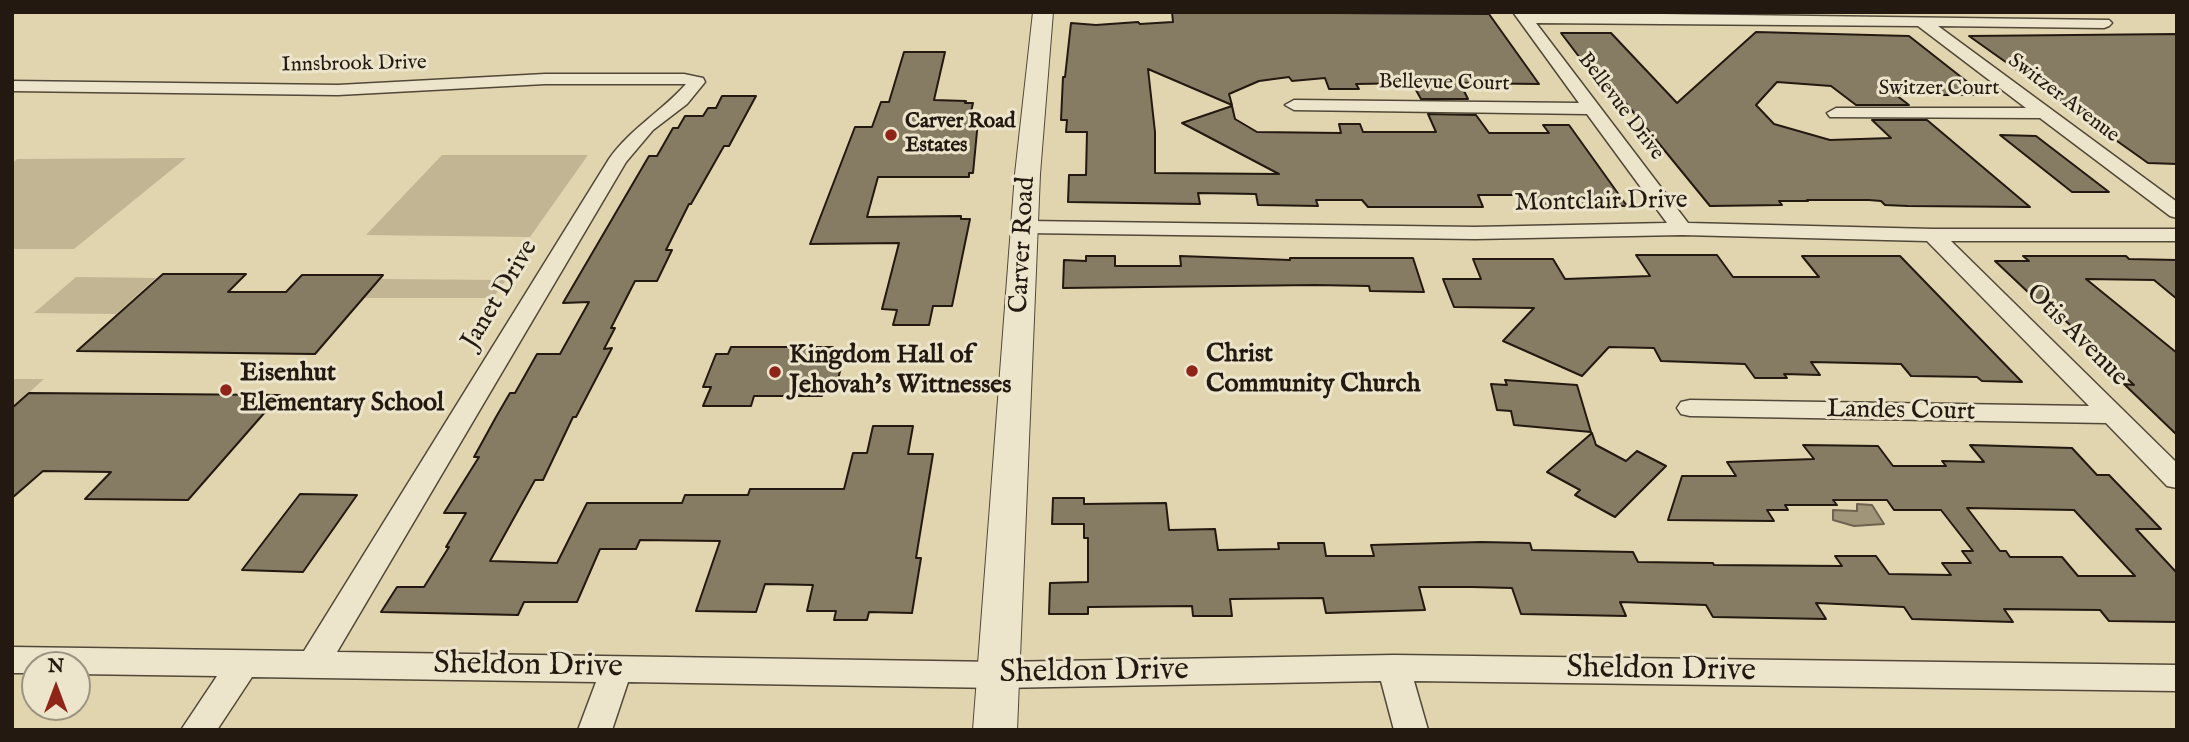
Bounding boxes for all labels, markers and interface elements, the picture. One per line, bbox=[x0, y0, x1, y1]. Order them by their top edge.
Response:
street label: Bellevue Drive bbox=[1571, 48, 1669, 166]
street label: Switzer Avenue bbox=[2002, 49, 2124, 149]
street label: Innsbrook Drive bbox=[281, 51, 427, 79]
street label: Bellevue Court bbox=[1378, 70, 1510, 98]
street label: Switzer Court bbox=[1879, 77, 1999, 103]
place label: Carver Road Estates bbox=[905, 110, 1015, 160]
marker: Carver Road Estates bbox=[883, 127, 899, 143]
street label: Carver Road bbox=[1005, 176, 1043, 314]
street label: Montclair Drive bbox=[1514, 186, 1688, 220]
street label: Janet Drive bbox=[456, 235, 546, 355]
street label: Otis Avenue bbox=[2018, 278, 2134, 394]
place label: Christ Community Church bbox=[1206, 340, 1420, 402]
place label: Kingdom Hall of Jehovah's Wittnesses bbox=[789, 341, 1011, 402]
place label: Eisenhut Elementary School bbox=[240, 359, 444, 420]
marker: Christ Community Church bbox=[1184, 363, 1200, 379]
marker: Kingdom Hall of Jehovah's Wittnesses bbox=[767, 364, 783, 380]
marker: Eisenhut Elementary School bbox=[218, 382, 234, 398]
street label: Landes Court bbox=[1826, 395, 1976, 429]
street label: Sheldon Drive bbox=[433, 646, 623, 688]
street label: Sheldon Drive bbox=[1566, 650, 1756, 692]
north arrow bbox=[21, 651, 91, 721]
street label: Sheldon Drive bbox=[999, 652, 1189, 694]
text: N bbox=[48, 655, 64, 679]

